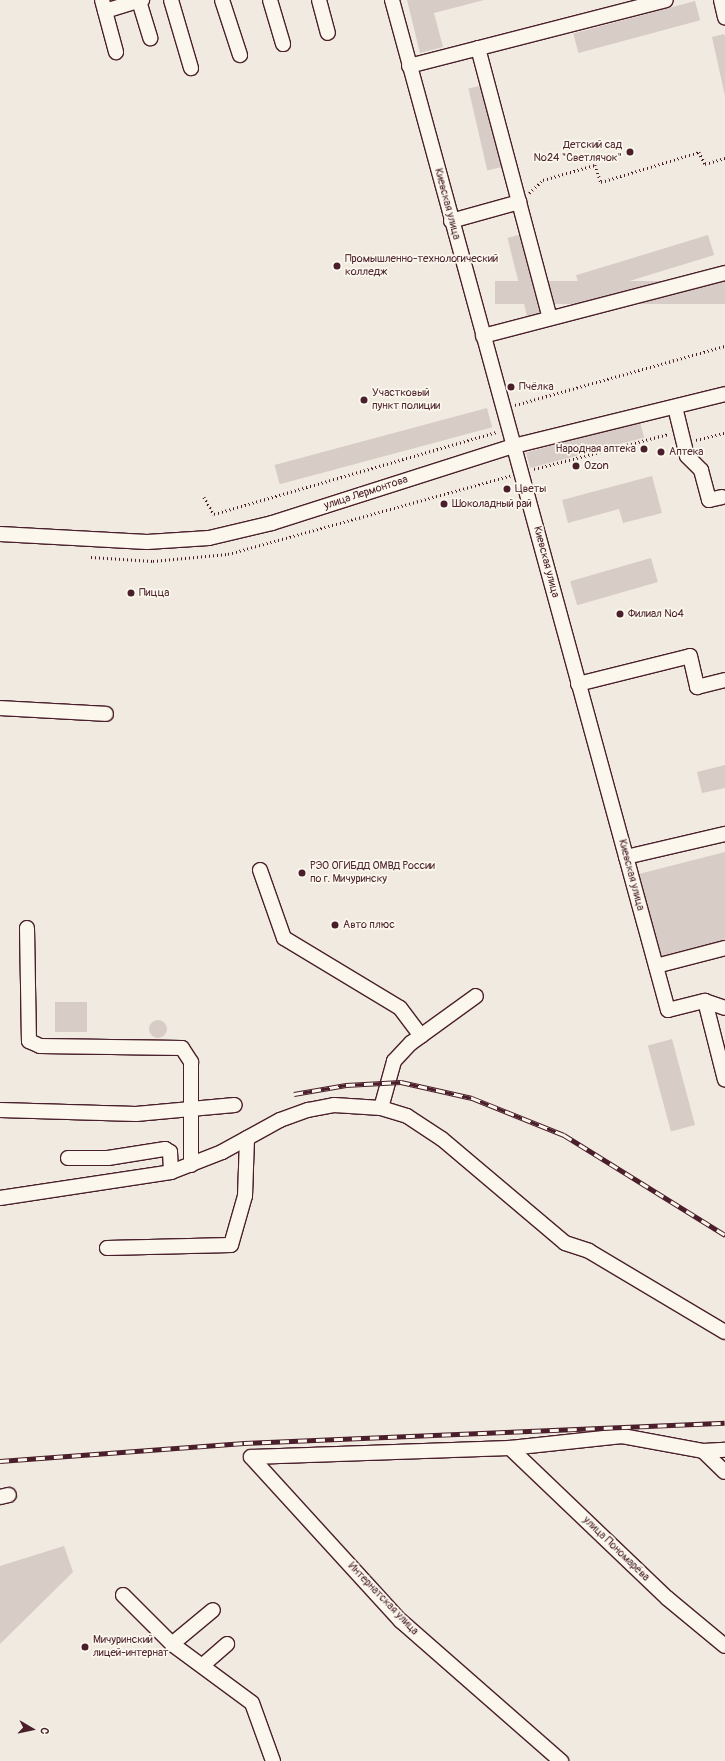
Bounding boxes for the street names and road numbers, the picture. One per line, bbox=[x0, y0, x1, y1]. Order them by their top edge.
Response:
street label: Киевская улица bbox=[431, 167, 463, 241]
street label: улица Лермонтова bbox=[322, 473, 410, 513]
street label: Киевская улица bbox=[530, 525, 562, 599]
street label: Киевская улица bbox=[615, 838, 647, 912]
street label: улица Пономарёва bbox=[580, 1514, 652, 1584]
street label: Интернатская улица bbox=[345, 1560, 421, 1638]

